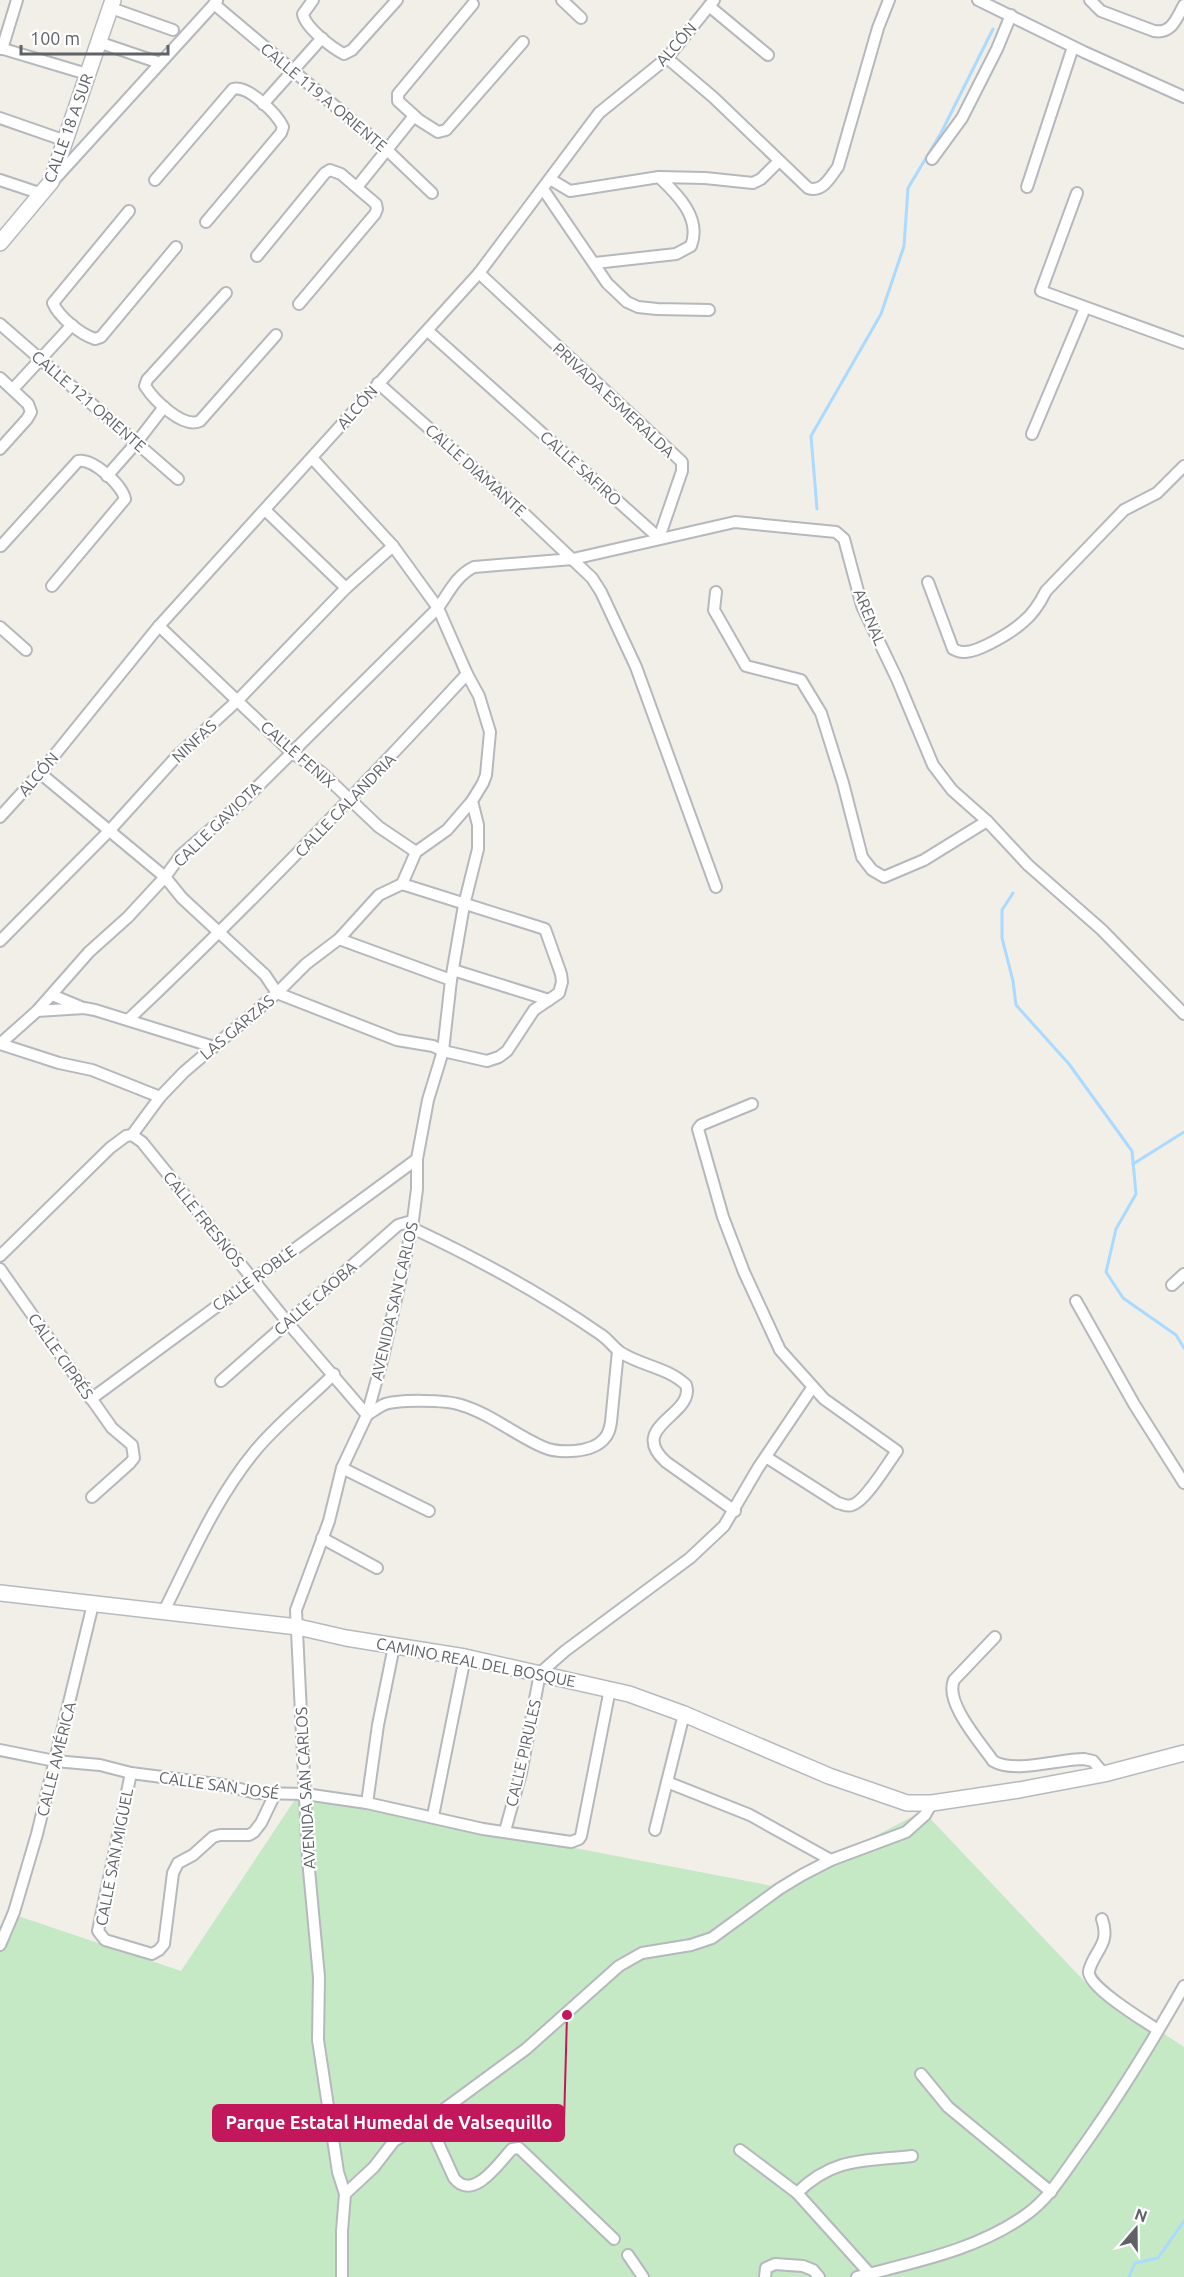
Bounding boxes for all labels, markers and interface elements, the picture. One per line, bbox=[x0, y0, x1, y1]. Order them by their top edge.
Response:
scale bar bbox=[21, 18, 168, 56]
street label: ALCÓN bbox=[651, 18, 700, 69]
text: 100 m bbox=[30, 28, 80, 48]
street label: CALLE 119 A ORIENTE bbox=[257, 39, 391, 155]
street label: CALLE 18 A SUR bbox=[40, 71, 96, 185]
street label: PRIVADA ESMERALDA bbox=[550, 339, 679, 461]
street label: CALLE 121 ORIENTE bbox=[28, 347, 150, 455]
street label: ALCÓN bbox=[332, 381, 381, 432]
street label: CALLE DIAMANTE bbox=[422, 420, 530, 520]
street label: CALLE SAFIRO bbox=[537, 427, 625, 509]
street label: ARENAL bbox=[851, 586, 889, 648]
street label: NINFAS bbox=[168, 716, 220, 766]
street label: CALLE FENIX bbox=[257, 717, 339, 791]
street label: ALCÓN bbox=[14, 748, 62, 799]
street label: CALLE CALANDRIA bbox=[291, 749, 399, 860]
street label: CALLE GAVIOTA bbox=[170, 777, 265, 870]
street label: LAS GARZAS bbox=[196, 991, 278, 1063]
street label: CALLE FRESNOS bbox=[160, 1168, 248, 1270]
street label: AVENIDA SAN CARLOS bbox=[367, 1220, 421, 1382]
street label: CALLE ROBLE bbox=[209, 1242, 299, 1314]
street label: CALLE CAOBA bbox=[270, 1257, 360, 1339]
street label: CALLE CIPRÉS bbox=[25, 1309, 99, 1402]
street label: CAMINO REAL DEL BOSQUE bbox=[375, 1634, 577, 1690]
street label: CALLE PIRULES bbox=[502, 1698, 544, 1808]
street label: CALLE AMÉRICA bbox=[31, 1699, 79, 1818]
street label: AVENIDA SAN CARLOS bbox=[292, 1706, 318, 1870]
street label: CALLE SAN JOSÉ bbox=[158, 1766, 280, 1802]
street label: CALLE SAN MIGUEL bbox=[92, 1787, 136, 1927]
callout: Parque Estatal Humedal de Valsequillo bbox=[213, 2105, 564, 2141]
text: Parque Estatal Humedal de Valsequillo bbox=[226, 2112, 552, 2132]
north arrow bbox=[1106, 2199, 1166, 2259]
text: N bbox=[1132, 2204, 1150, 2225]

